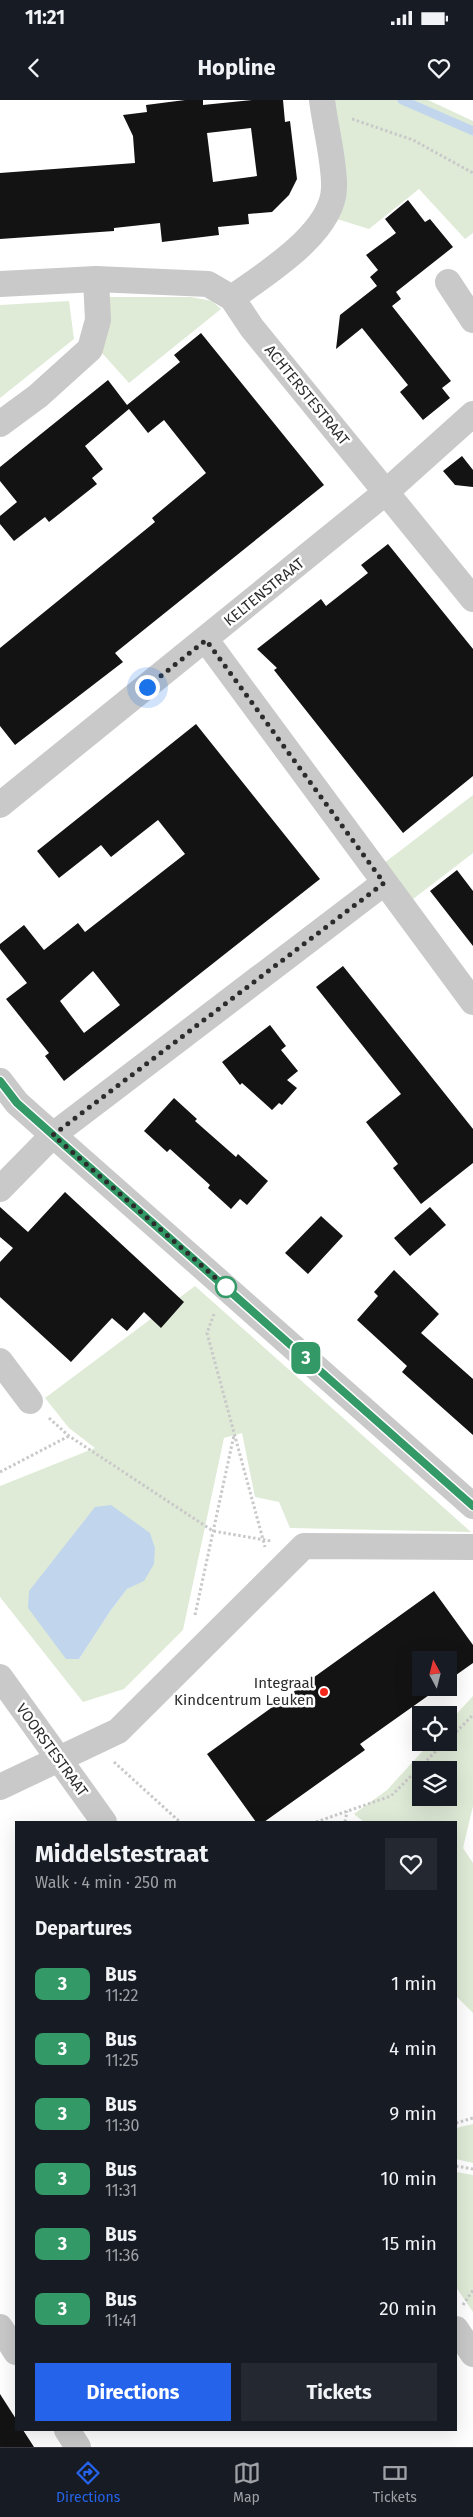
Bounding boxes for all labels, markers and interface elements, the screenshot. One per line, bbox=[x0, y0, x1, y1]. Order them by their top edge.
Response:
text: 11:21 bbox=[25, 6, 65, 29]
icon: back bbox=[20, 54, 48, 82]
text: Hopline bbox=[197, 54, 276, 81]
icon: heart bbox=[425, 54, 453, 82]
street label: ACHTERSTESTRAAT bbox=[261, 341, 353, 449]
street label: KELTENSTRAAT bbox=[220, 554, 308, 630]
your location bbox=[135, 675, 160, 700]
unlabelled marker bbox=[215, 1276, 237, 1298]
line badge: 3 bbox=[290, 1342, 322, 1374]
text: 3 bbox=[301, 1347, 311, 1369]
north arrow bbox=[412, 1651, 458, 1696]
map controls bbox=[412, 1651, 457, 1806]
place label: Integraal Kindcentrum Leuken bbox=[174, 1674, 315, 1709]
marker: Integraal Kindcentrum Leuken bbox=[318, 1686, 330, 1698]
street label: VOORSTESTRAAT bbox=[12, 1700, 92, 1800]
button: locate bbox=[412, 1706, 457, 1751]
button: layers bbox=[412, 1761, 457, 1806]
button: heart bbox=[385, 1838, 437, 1890]
text: Middelstestraat bbox=[35, 1840, 209, 1868]
text: Walk · 4 min · 250 m bbox=[35, 1873, 177, 1892]
text: Departures bbox=[35, 1917, 132, 1940]
text: Bus bbox=[105, 1963, 137, 1986]
text: 1 min bbox=[391, 1972, 437, 1995]
text: 3 bbox=[58, 1973, 67, 1995]
text: 11:22 bbox=[105, 1986, 138, 2005]
text: Bus bbox=[105, 2028, 137, 2051]
text: 4 min bbox=[389, 2037, 437, 2060]
text: 3 bbox=[58, 2038, 67, 2060]
text: 11:25 bbox=[105, 2051, 138, 2070]
text: Bus bbox=[105, 2093, 137, 2116]
text: 9 min bbox=[389, 2102, 437, 2125]
text: 3 bbox=[58, 2103, 67, 2125]
text: 11:30 bbox=[105, 2116, 140, 2135]
text: Bus bbox=[105, 2158, 137, 2181]
text: 10 min bbox=[380, 2167, 437, 2190]
text: 3 bbox=[58, 2168, 67, 2190]
text: 11:31 bbox=[105, 2181, 137, 2200]
text: Bus bbox=[105, 2223, 137, 2246]
text: 15 min bbox=[381, 2232, 437, 2255]
text: 3 bbox=[58, 2233, 67, 2255]
text: 11:36 bbox=[105, 2246, 139, 2265]
text: Bus bbox=[105, 2288, 137, 2311]
text: 20 min bbox=[379, 2297, 437, 2320]
text: 3 bbox=[58, 2298, 67, 2320]
text: 11:41 bbox=[105, 2311, 137, 2330]
button: Directions bbox=[35, 2363, 231, 2421]
button: Tickets bbox=[241, 2363, 437, 2421]
tab: Directions bbox=[56, 2459, 120, 2506]
tab: Map bbox=[233, 2459, 261, 2506]
tab: Tickets bbox=[373, 2459, 417, 2506]

